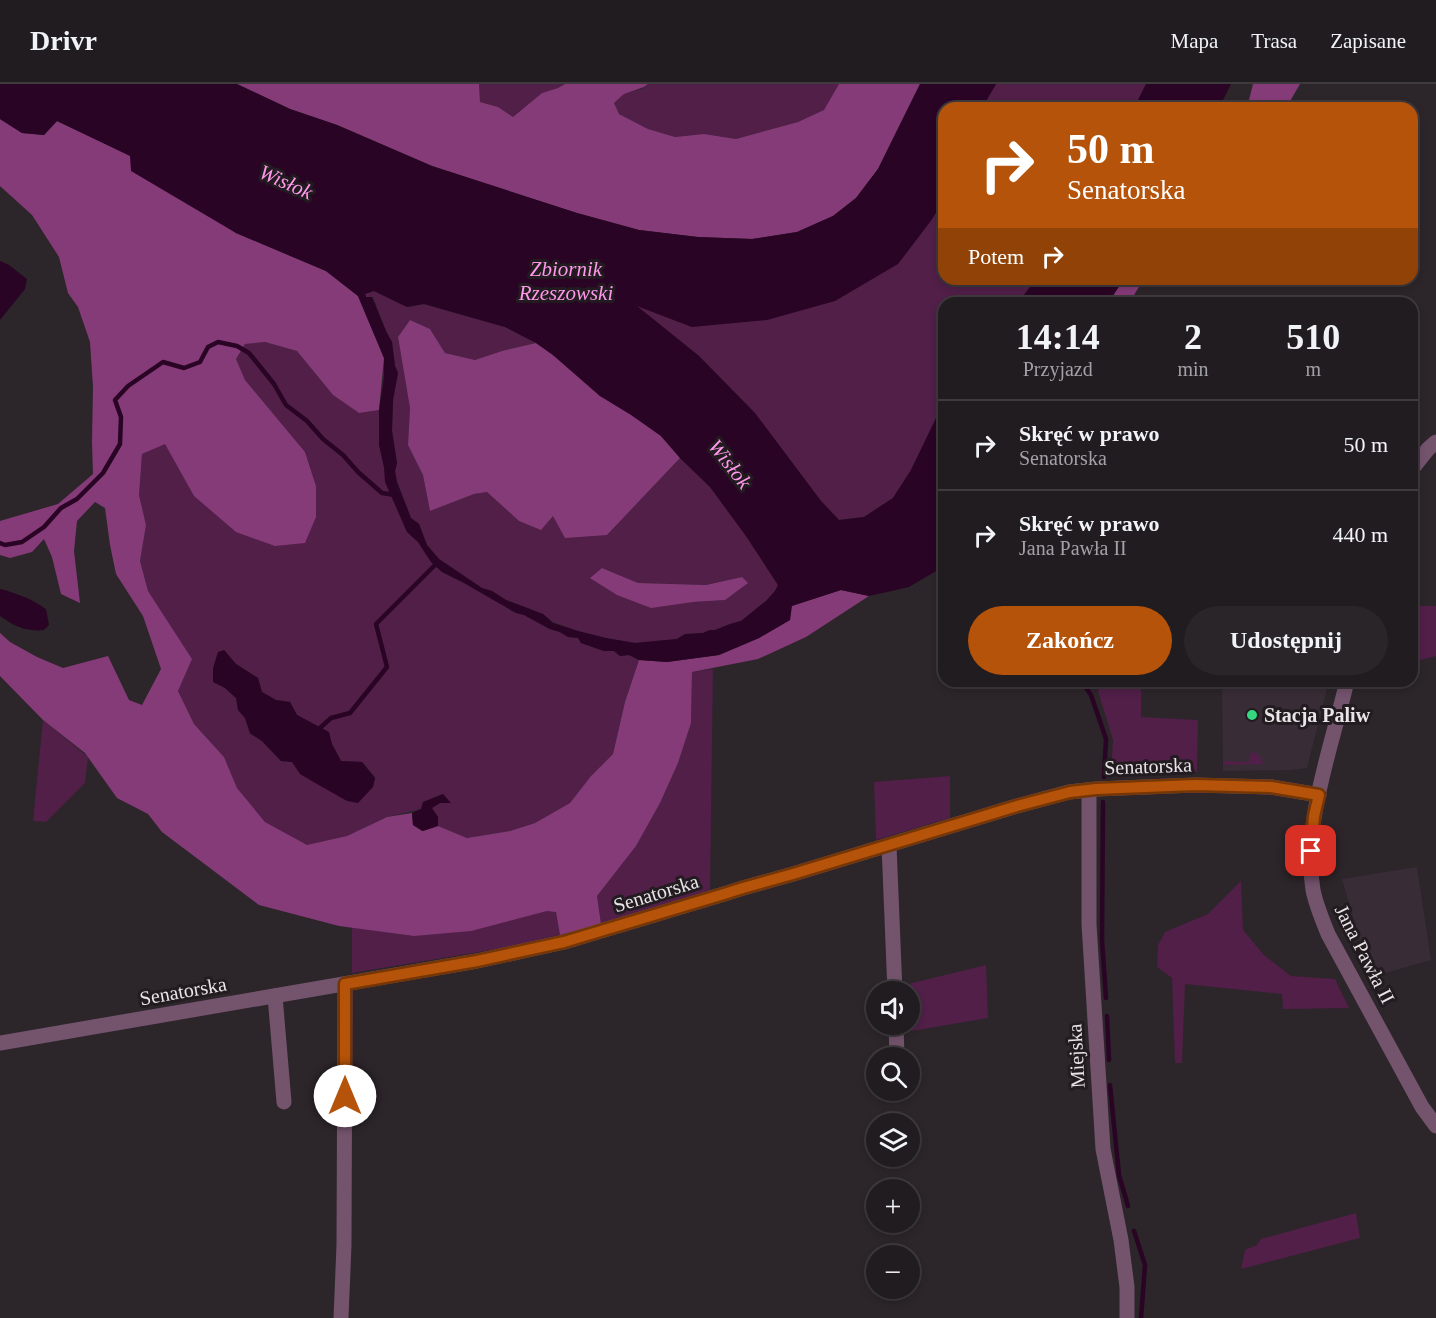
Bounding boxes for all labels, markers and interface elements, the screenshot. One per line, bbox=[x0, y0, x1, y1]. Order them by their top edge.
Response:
text: Drivr bbox=[30, 25, 97, 56]
text: Mapa bbox=[1170, 29, 1218, 53]
text: Trasa bbox=[1251, 29, 1297, 53]
text: Zapisane bbox=[1330, 29, 1406, 53]
icon: right bbox=[968, 126, 1046, 204]
text: 50 m bbox=[1067, 126, 1155, 172]
water label: Wisłok bbox=[256, 160, 317, 205]
text: Senatorska bbox=[1067, 175, 1185, 205]
icon: right bbox=[1036, 240, 1069, 273]
text: Potem bbox=[968, 244, 1024, 269]
water label: Zbiornik Rzeszowski bbox=[518, 257, 613, 305]
text: 14:14 bbox=[1016, 317, 1100, 357]
text: 2 bbox=[1184, 317, 1202, 357]
text: 510 bbox=[1286, 317, 1340, 357]
text: Przyjazd bbox=[1023, 358, 1093, 380]
text: min bbox=[1177, 358, 1209, 380]
text: m bbox=[1306, 358, 1321, 380]
text: Skręć w prawo bbox=[1019, 421, 1160, 446]
icon: right bbox=[968, 429, 1001, 462]
text: 50 m bbox=[1343, 432, 1388, 457]
water label: Wisłok bbox=[703, 435, 757, 494]
text: Senatorska bbox=[1019, 447, 1107, 469]
text: Skręć w prawo bbox=[1019, 511, 1160, 536]
icon: right bbox=[968, 519, 1001, 552]
text: 440 m bbox=[1332, 522, 1388, 547]
text: Jana Pawła II bbox=[1019, 537, 1127, 559]
button: Zakończ bbox=[968, 606, 1172, 675]
button: Udostępnij bbox=[1184, 606, 1388, 675]
place label: Stacja Paliw bbox=[1264, 704, 1371, 727]
marker: Stacja Paliw bbox=[1245, 708, 1259, 722]
street label: Senatorska bbox=[1104, 753, 1192, 779]
pin bbox=[1285, 825, 1336, 876]
icon: arrive bbox=[1294, 834, 1327, 867]
street label: Senatorska bbox=[611, 870, 701, 916]
street label: Jana Pawła II bbox=[1331, 901, 1399, 1007]
street label: Senatorska bbox=[138, 973, 228, 1009]
map controls bbox=[866, 981, 920, 1299]
button: sound bbox=[866, 981, 920, 1035]
street label: Miejska bbox=[1063, 1023, 1090, 1089]
button: search bbox=[866, 1047, 920, 1101]
position arrow bbox=[313, 1064, 377, 1128]
button: layers bbox=[866, 1113, 920, 1167]
button: + bbox=[866, 1179, 920, 1233]
button: − bbox=[866, 1245, 920, 1299]

